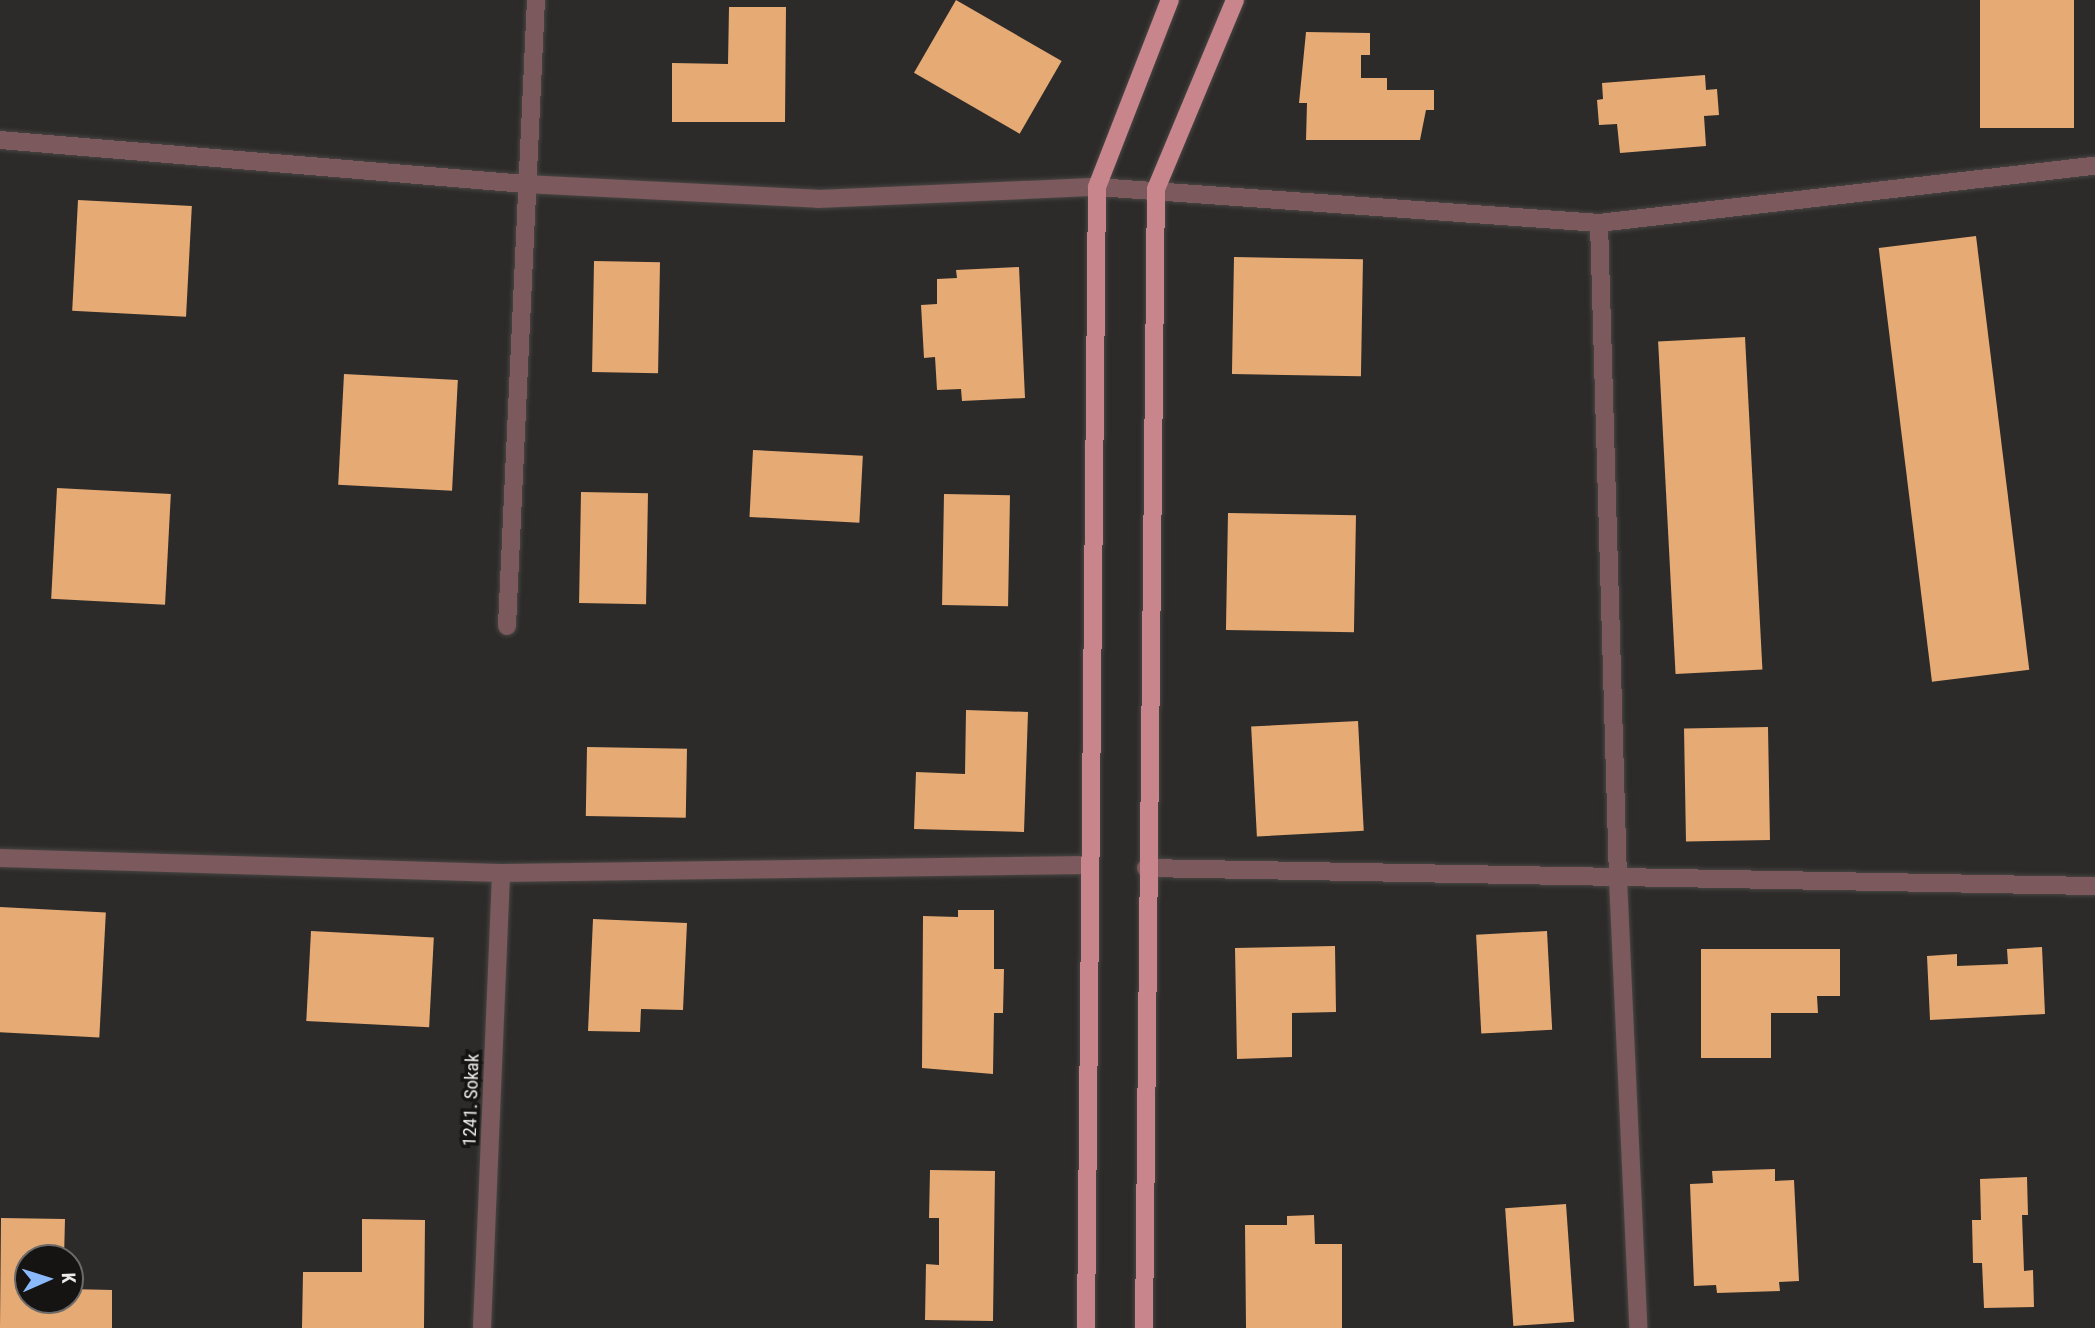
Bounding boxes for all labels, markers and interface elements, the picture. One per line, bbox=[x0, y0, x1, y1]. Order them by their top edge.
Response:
street label: 1241. Sokak bbox=[458, 1053, 484, 1147]
north arrow bbox=[14, 1244, 84, 1314]
text: K bbox=[57, 1272, 80, 1284]

